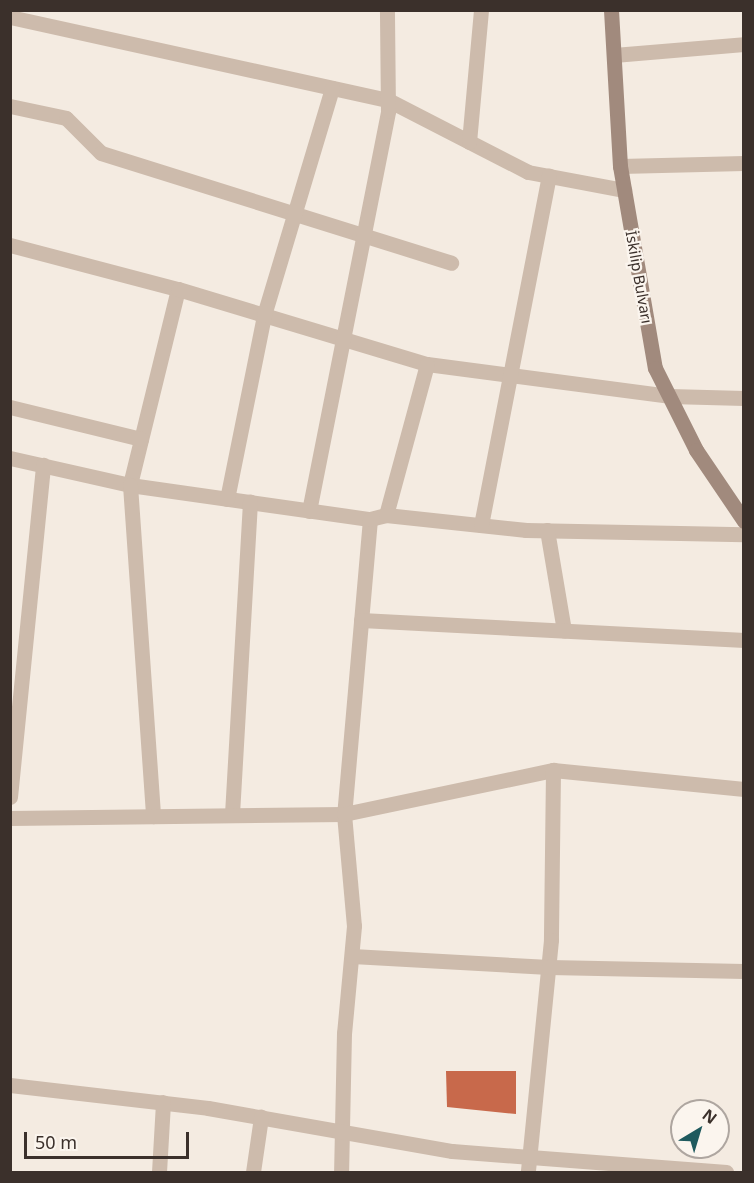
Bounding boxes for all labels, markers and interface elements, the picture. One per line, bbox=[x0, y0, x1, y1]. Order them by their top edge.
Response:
street label: İskilip Bulvarı bbox=[622, 229, 656, 325]
north arrow bbox=[670, 1099, 730, 1159]
text: N bbox=[698, 1104, 722, 1129]
scale bar bbox=[27, 1120, 192, 1158]
text: 50 m bbox=[35, 1130, 77, 1154]

